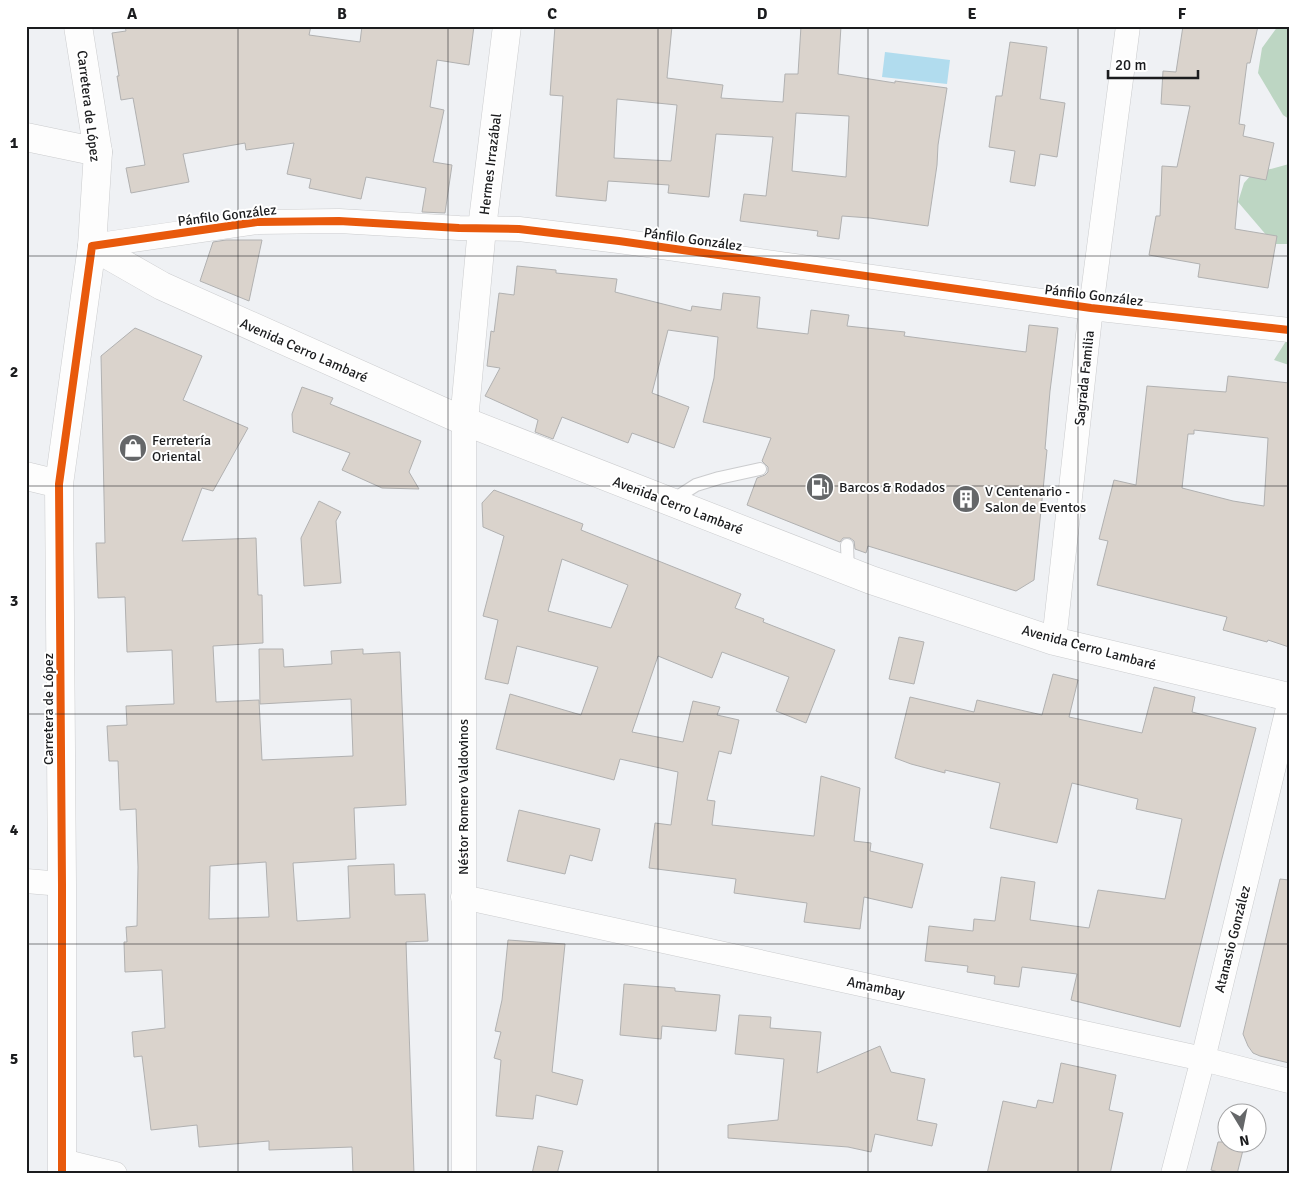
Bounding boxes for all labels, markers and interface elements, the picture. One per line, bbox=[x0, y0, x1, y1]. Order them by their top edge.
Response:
text: A bbox=[127, 4, 138, 24]
text: B bbox=[337, 4, 347, 24]
text: C bbox=[547, 4, 557, 24]
text: D bbox=[757, 4, 768, 24]
text: E bbox=[967, 4, 977, 24]
text: F bbox=[1178, 4, 1187, 24]
scale bar bbox=[1108, 48, 1198, 80]
street label: Carretera de López bbox=[73, 49, 104, 163]
text: 20 m bbox=[1115, 56, 1146, 74]
street label: Hermes Irrazábal bbox=[476, 112, 505, 216]
text: 1 bbox=[10, 133, 19, 153]
street label: Pánfilo González bbox=[177, 201, 277, 230]
street label: Pánfilo González bbox=[643, 224, 743, 255]
street label: Pánfilo González bbox=[1044, 281, 1144, 310]
street label: Avenida Cerro Lambaré bbox=[237, 315, 370, 386]
street label: Sagrada Familia bbox=[1071, 330, 1098, 427]
text: 2 bbox=[10, 362, 18, 382]
place label: Ferretería Oriental bbox=[152, 432, 211, 465]
shop icon: Ferretería Oriental bbox=[118, 433, 148, 463]
fuel station icon: Barcos & Rodados bbox=[805, 472, 835, 502]
street label: Avenida Cerro Lambaré bbox=[610, 473, 745, 538]
place label: Barcos & Rodados bbox=[839, 479, 945, 496]
place label: V Centenario - Salon de Eventos bbox=[985, 483, 1086, 516]
building icon: V Centenario - Salon de Eventos bbox=[951, 484, 981, 514]
text: 3 bbox=[10, 591, 18, 611]
street label: Avenida Cerro Lambaré bbox=[1020, 621, 1158, 674]
street label: Carretera de López bbox=[40, 653, 57, 765]
street label: Néstor Romero Valdovinos bbox=[455, 719, 472, 875]
text: 4 bbox=[10, 820, 19, 840]
street label: Atanasio González bbox=[1211, 884, 1254, 994]
street label: Amambay bbox=[845, 973, 907, 1002]
text: 5 bbox=[10, 1049, 18, 1069]
north arrow bbox=[1218, 1102, 1268, 1152]
text: N bbox=[1238, 1131, 1250, 1150]

